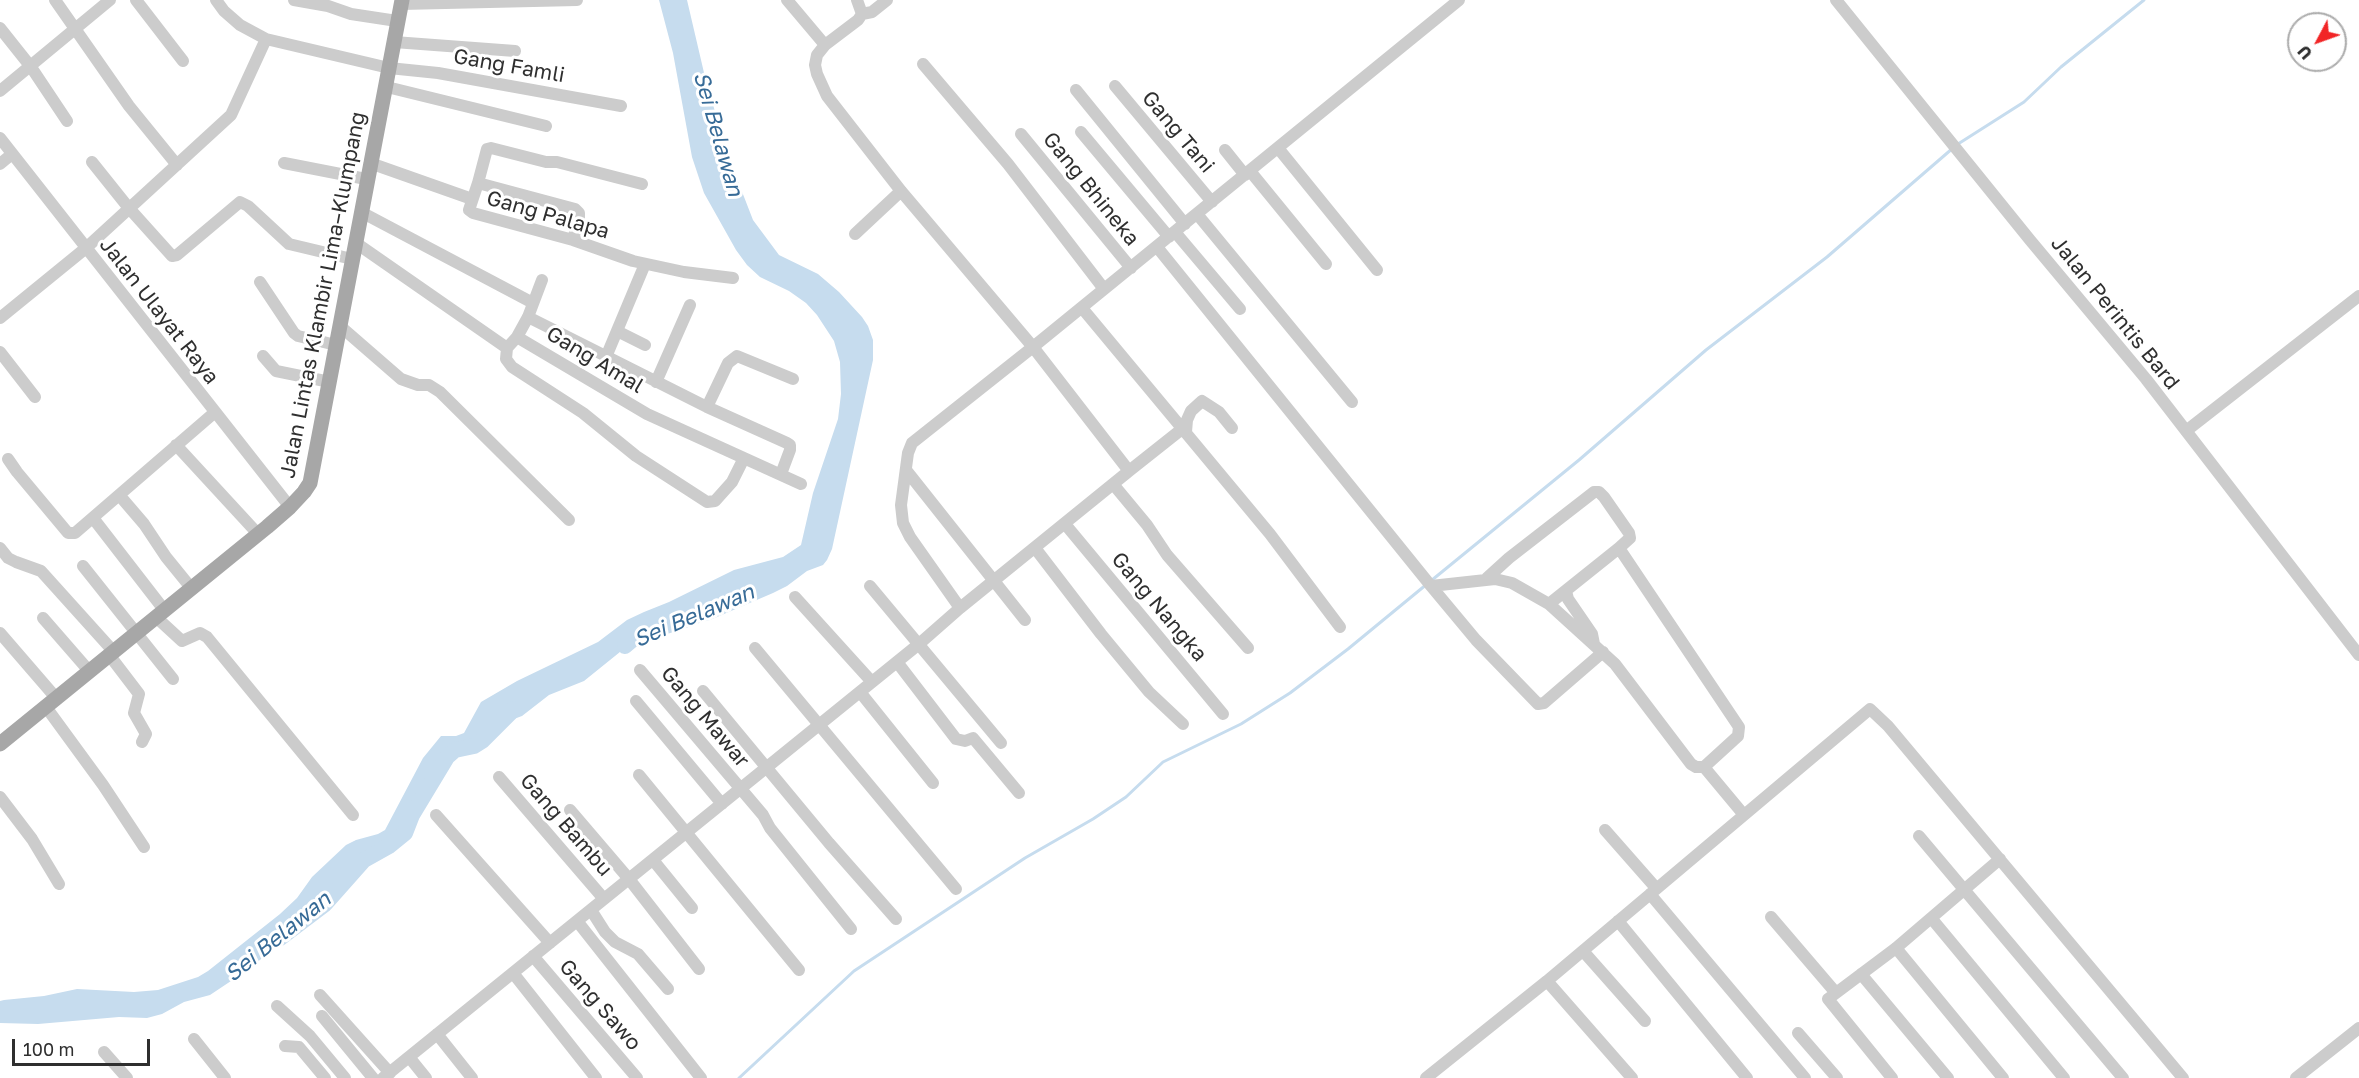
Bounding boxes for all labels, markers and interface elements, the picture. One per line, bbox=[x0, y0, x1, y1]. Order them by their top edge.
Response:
north arrow bbox=[2287, 12, 2347, 72]
text: U bbox=[2294, 42, 2316, 63]
street label: Gang Famli bbox=[451, 44, 567, 88]
water label: Sei Belawan bbox=[688, 69, 748, 199]
street label: Gang Tani bbox=[1136, 86, 1220, 178]
street label: Jalan Lintas Klambir Lima–Klumpang bbox=[275, 110, 371, 480]
street label: Gang Bhineka bbox=[1037, 127, 1145, 251]
street label: Gang Palapa bbox=[484, 185, 612, 245]
street label: Jalan Perintis Bard bbox=[2045, 231, 2185, 395]
street label: Jalan Ulayat Raya bbox=[94, 233, 224, 389]
street label: Gang Amal bbox=[542, 321, 648, 399]
street label: Gang Nangka bbox=[1106, 547, 1212, 667]
water label: Sei Belawan bbox=[630, 579, 758, 653]
street label: Gang Mawar bbox=[655, 661, 755, 773]
street label: Gang Bambu bbox=[515, 768, 617, 882]
water label: Sei Belawan bbox=[220, 886, 336, 988]
street label: Gang Sawo bbox=[554, 954, 646, 1056]
scale bar bbox=[15, 1027, 153, 1065]
text: 100 m bbox=[23, 1038, 74, 1060]

